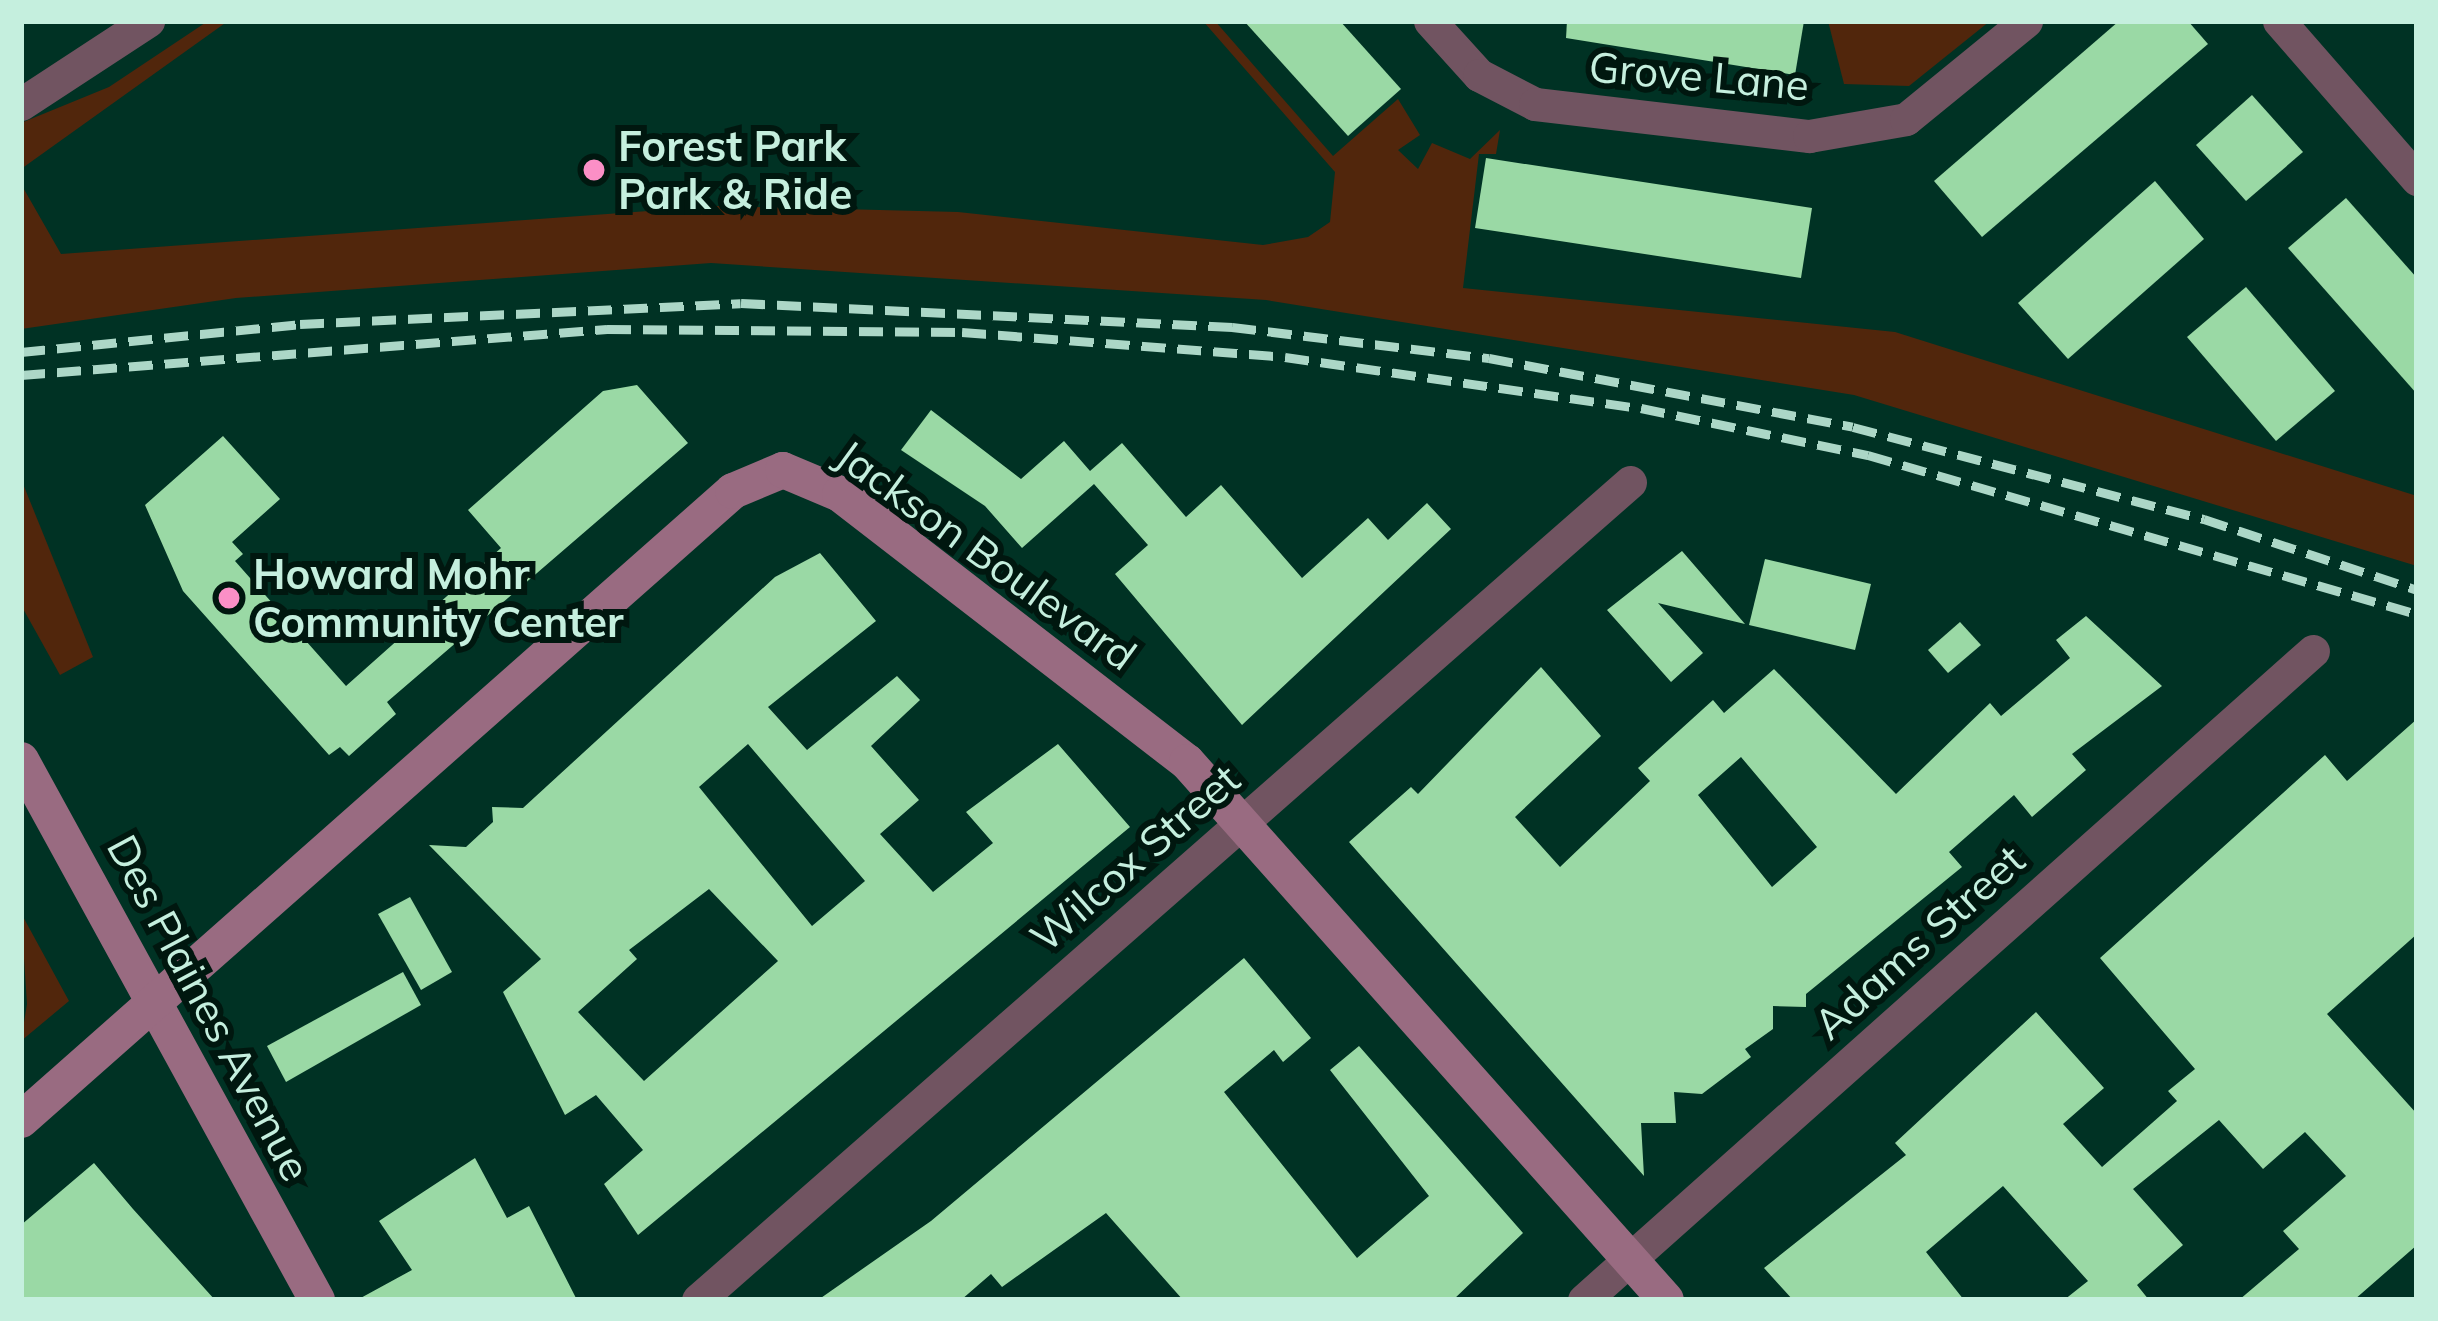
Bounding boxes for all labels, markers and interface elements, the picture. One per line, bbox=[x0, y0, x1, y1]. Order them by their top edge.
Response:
street label: Grove Lane bbox=[1587, 41, 1811, 111]
place label: Forest Park Park & Ride bbox=[618, 121, 852, 219]
marker: Forest Park Park & Ride bbox=[581, 157, 607, 183]
street label: Jackson Boulevard bbox=[826, 429, 1146, 681]
place label: Howard Mohr Community Center bbox=[253, 549, 623, 648]
marker: Howard Mohr Community Center bbox=[216, 585, 242, 611]
street label: Wilcox Street bbox=[1020, 754, 1250, 962]
street label: Des Plaines Avenue bbox=[97, 827, 321, 1189]
street label: Adams Street bbox=[1803, 834, 2035, 1050]

